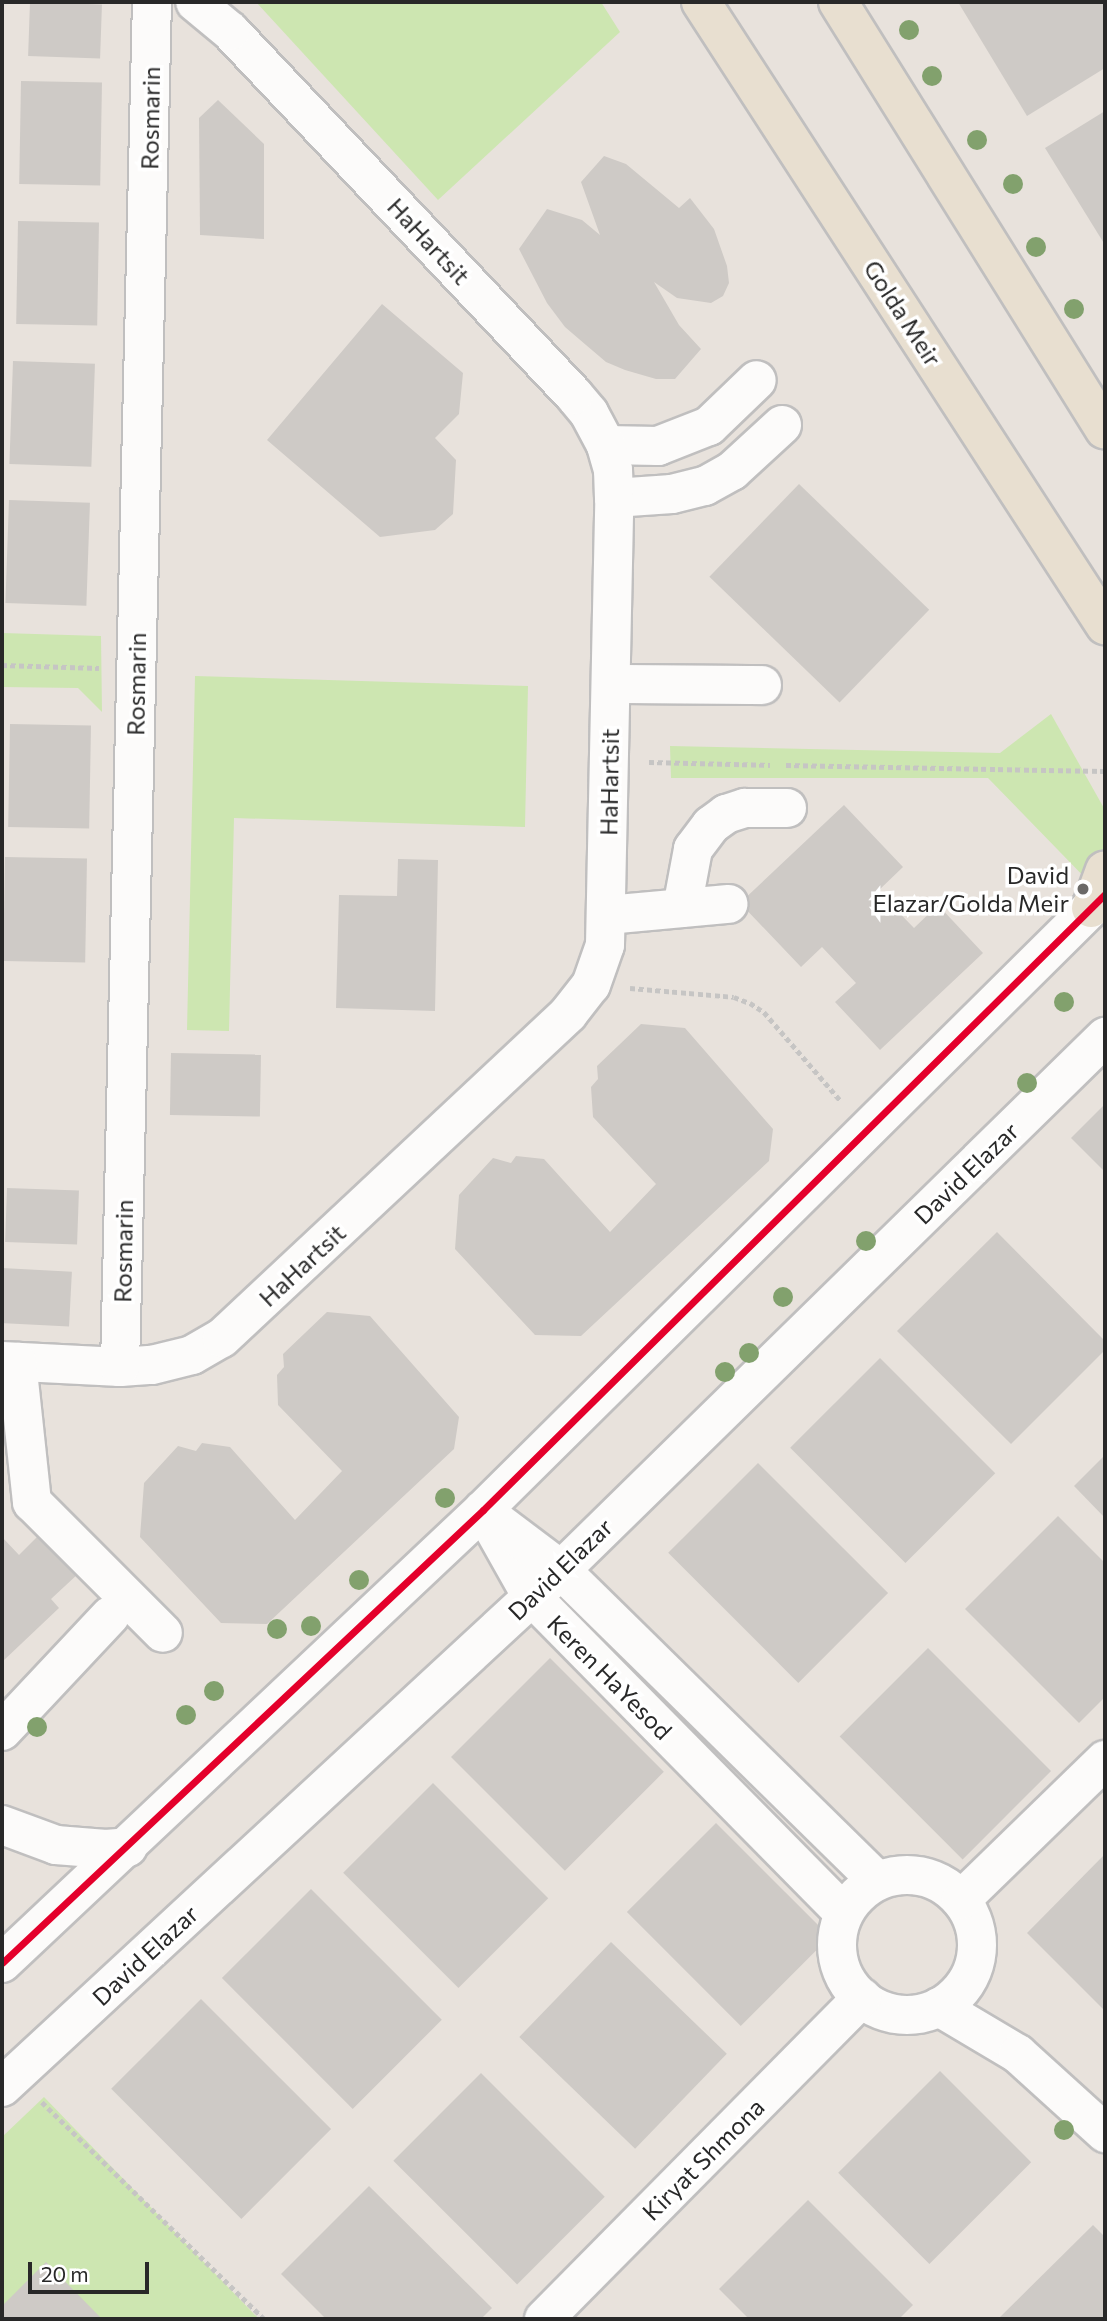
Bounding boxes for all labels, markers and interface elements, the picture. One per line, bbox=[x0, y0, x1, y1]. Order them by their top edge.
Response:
street label: Rosmarin bbox=[135, 66, 165, 170]
street label: HaHartsit bbox=[382, 192, 476, 290]
street label: Golda Meir bbox=[858, 255, 948, 371]
street label: Rosmarin bbox=[121, 632, 151, 736]
street label: HaHartsit bbox=[594, 728, 624, 836]
place label: David Elazar/Golda Meir bbox=[872, 861, 1069, 917]
marker: David Elazar/Golda Meir bbox=[1075, 881, 1091, 897]
street label: David Elazar bbox=[908, 1116, 1024, 1230]
street label: Rosmarin bbox=[108, 1199, 138, 1303]
street label: HaHartsit bbox=[253, 1218, 351, 1312]
street label: David Elazar bbox=[502, 1512, 618, 1626]
street label: Keren HaYesod bbox=[542, 1609, 678, 1745]
street label: David Elazar bbox=[86, 1899, 204, 2011]
street label: Kiryat Shmona bbox=[636, 2092, 770, 2226]
scale bar bbox=[32, 2248, 152, 2292]
text: 20 m bbox=[41, 2261, 89, 2286]

